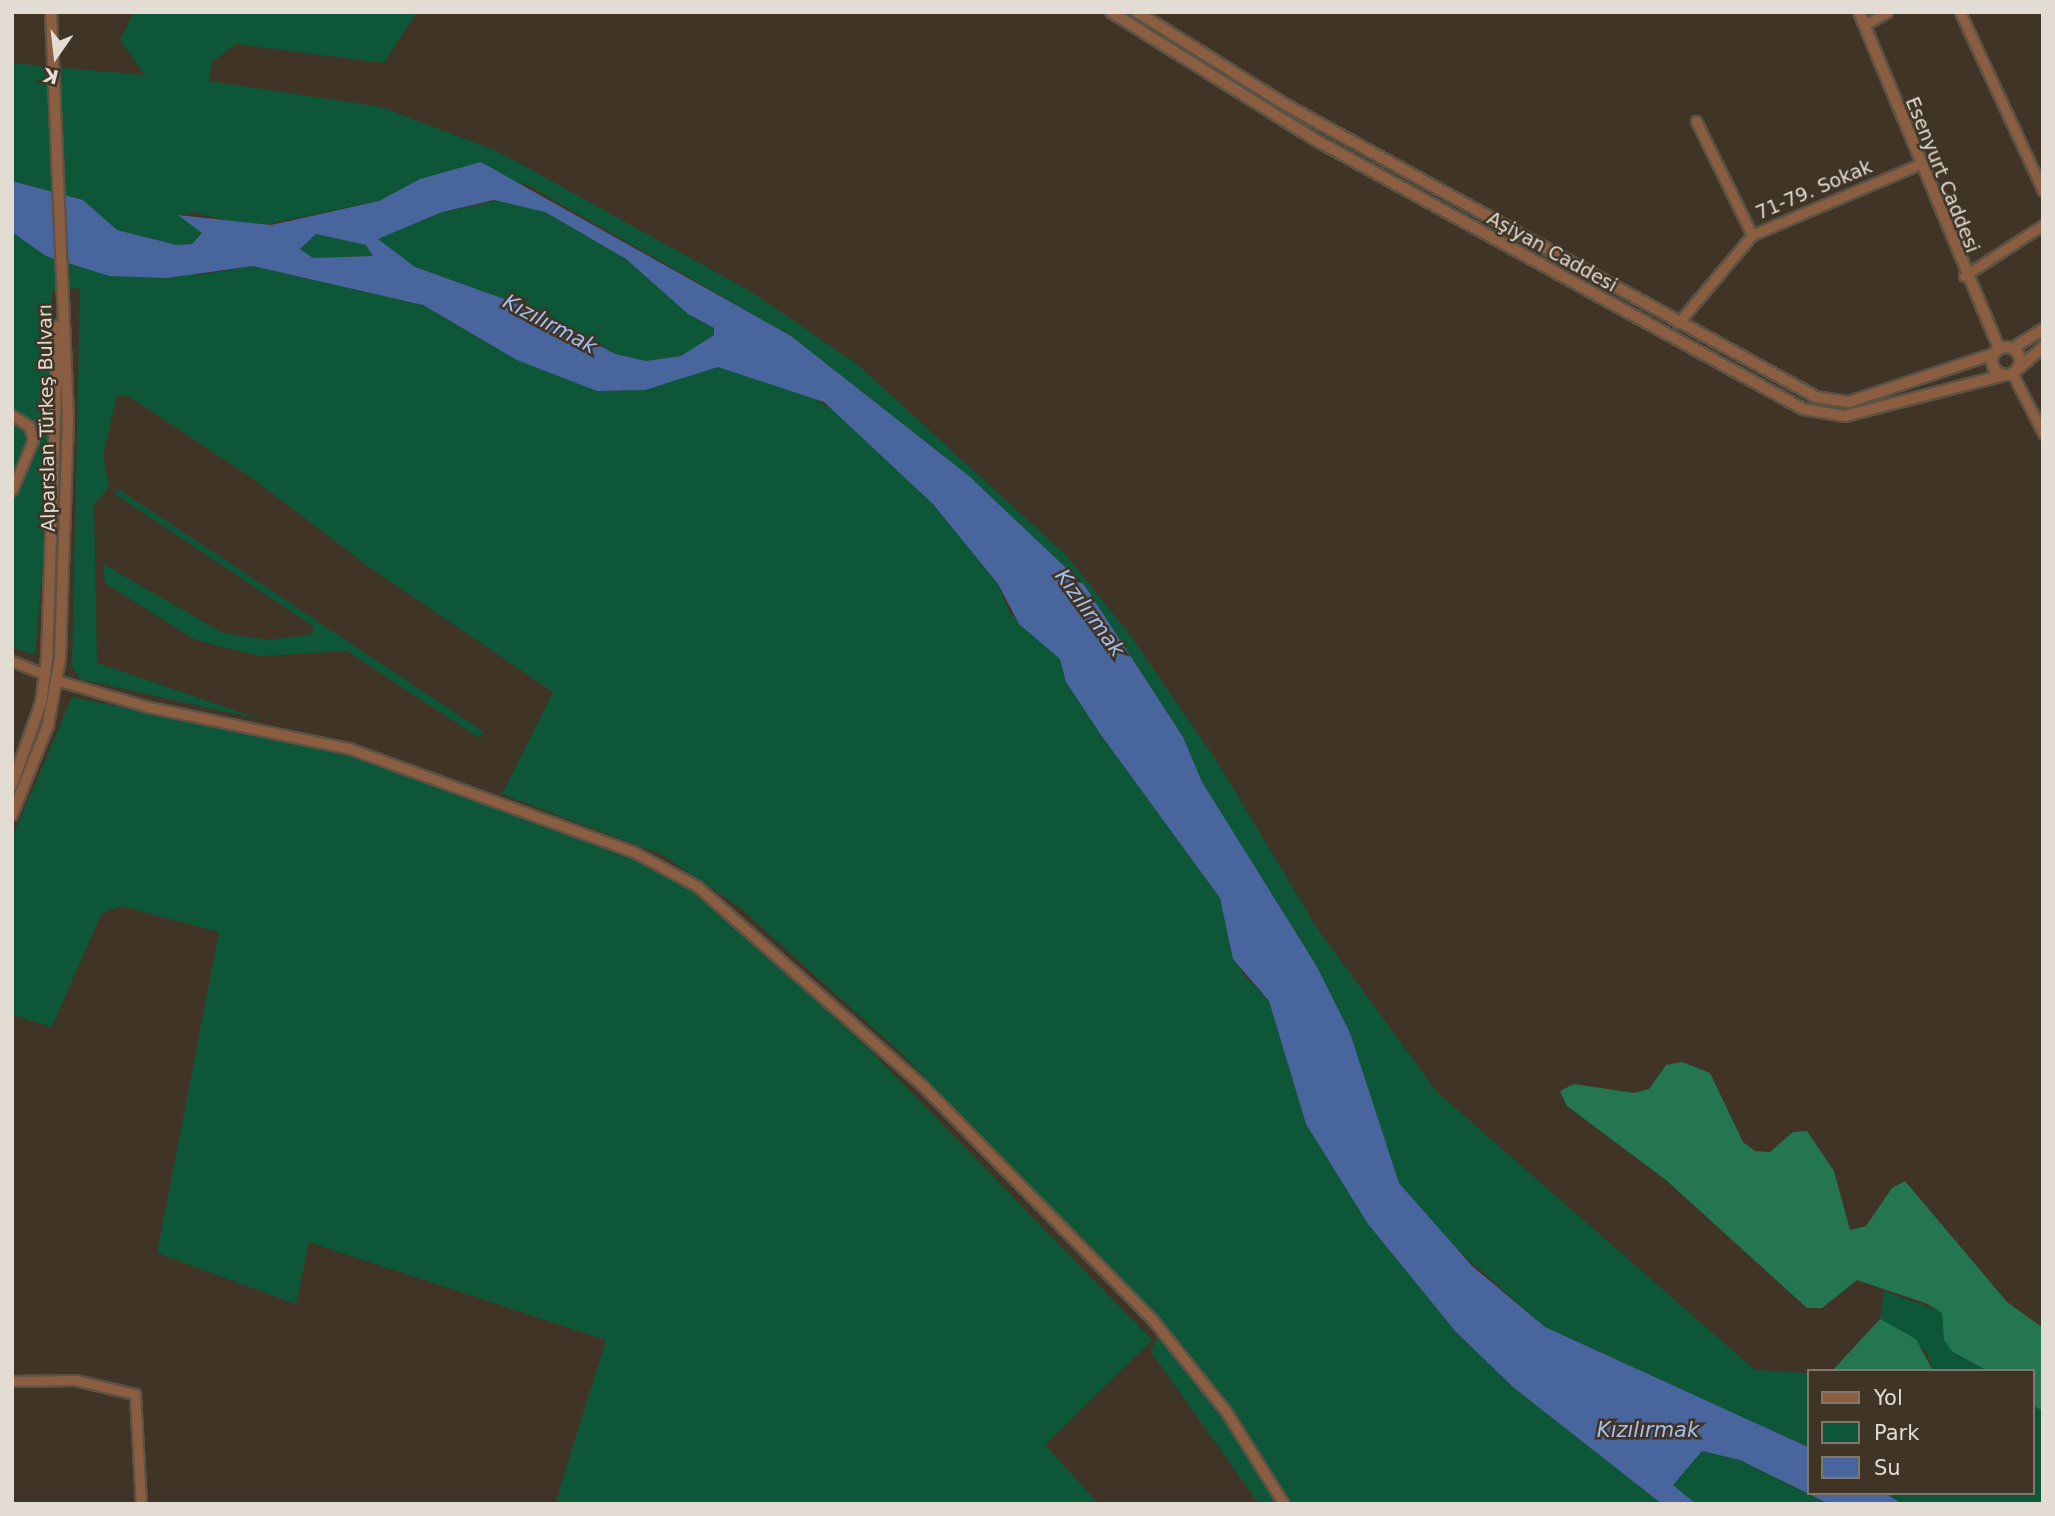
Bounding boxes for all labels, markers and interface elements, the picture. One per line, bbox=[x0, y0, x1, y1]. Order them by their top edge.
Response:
north arrow bbox=[21, 21, 91, 91]
text: K bbox=[41, 64, 61, 89]
street label: Esenyurt Caddesi bbox=[1900, 94, 1984, 256]
street label: 71-79. Sokak bbox=[1752, 155, 1876, 225]
street label: Aşiyan Caddesi bbox=[1483, 207, 1621, 297]
water label: Kızılırmak bbox=[499, 289, 601, 359]
street label: Alparslan Türkeş Bulvarı bbox=[34, 304, 60, 532]
water label: Kızılırmak bbox=[1050, 564, 1130, 662]
legend bbox=[1806, 1369, 2034, 1495]
text: Yol bbox=[1874, 1386, 1903, 1410]
water label: Kızılırmak bbox=[1597, 1417, 1699, 1443]
text: Park bbox=[1874, 1421, 1919, 1445]
text: Su bbox=[1874, 1456, 1901, 1480]

